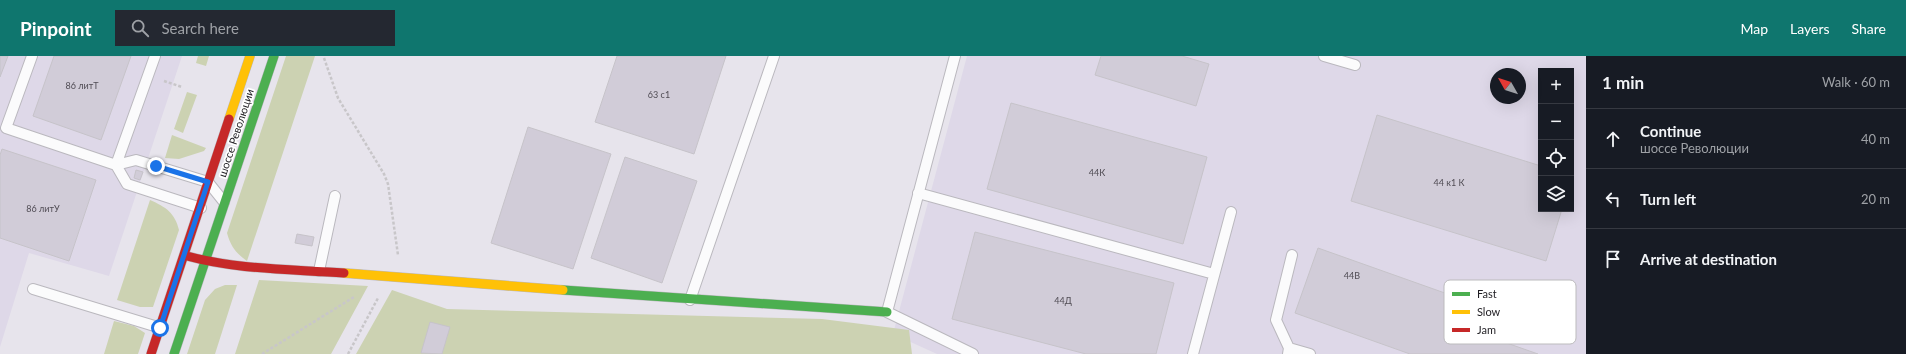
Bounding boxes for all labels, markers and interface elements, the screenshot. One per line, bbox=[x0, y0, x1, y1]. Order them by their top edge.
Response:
search box bbox=[115, 10, 395, 46]
text: Pinpoint bbox=[20, 17, 91, 40]
icon: search bbox=[129, 17, 151, 39]
text: Search here bbox=[161, 19, 239, 37]
text: Map bbox=[1740, 20, 1768, 37]
text: Layers bbox=[1790, 20, 1830, 37]
text: Share bbox=[1852, 20, 1886, 37]
north arrow bbox=[1490, 68, 1526, 104]
map controls bbox=[1538, 68, 1574, 212]
button: + bbox=[1538, 68, 1574, 104]
text: 1 min bbox=[1602, 72, 1644, 93]
text: Walk · 60 m bbox=[1822, 74, 1890, 90]
house number: 86 литТ bbox=[65, 80, 99, 91]
street label: шоссе Революции bbox=[215, 87, 256, 179]
house number: 63 с1 bbox=[648, 89, 670, 100]
button: − bbox=[1538, 104, 1574, 140]
text: Continue bbox=[1640, 122, 1701, 140]
icon: ahead bbox=[1602, 128, 1624, 150]
text: 40 m bbox=[1861, 131, 1890, 147]
button: locate bbox=[1538, 140, 1574, 176]
text: шоссе Революции bbox=[1640, 140, 1749, 156]
route end bbox=[147, 157, 165, 175]
house number: 44К bbox=[1089, 167, 1105, 178]
button: layers bbox=[1538, 176, 1574, 212]
house number: 44 к1 К bbox=[1434, 177, 1464, 188]
icon: left bbox=[1602, 188, 1624, 210]
text: Turn left bbox=[1640, 190, 1696, 208]
text: 20 m bbox=[1861, 191, 1890, 207]
house number: 86 литУ bbox=[26, 203, 60, 214]
icon: arrive bbox=[1602, 248, 1624, 270]
text: Arrive at destination bbox=[1640, 250, 1777, 268]
house number: 44В bbox=[1344, 270, 1360, 281]
legend bbox=[1444, 280, 1576, 344]
text: Fast bbox=[1477, 287, 1497, 300]
house number: 44Д bbox=[1054, 295, 1072, 306]
text: Slow bbox=[1477, 305, 1501, 318]
route start bbox=[151, 319, 169, 337]
text: Jam bbox=[1477, 323, 1496, 336]

